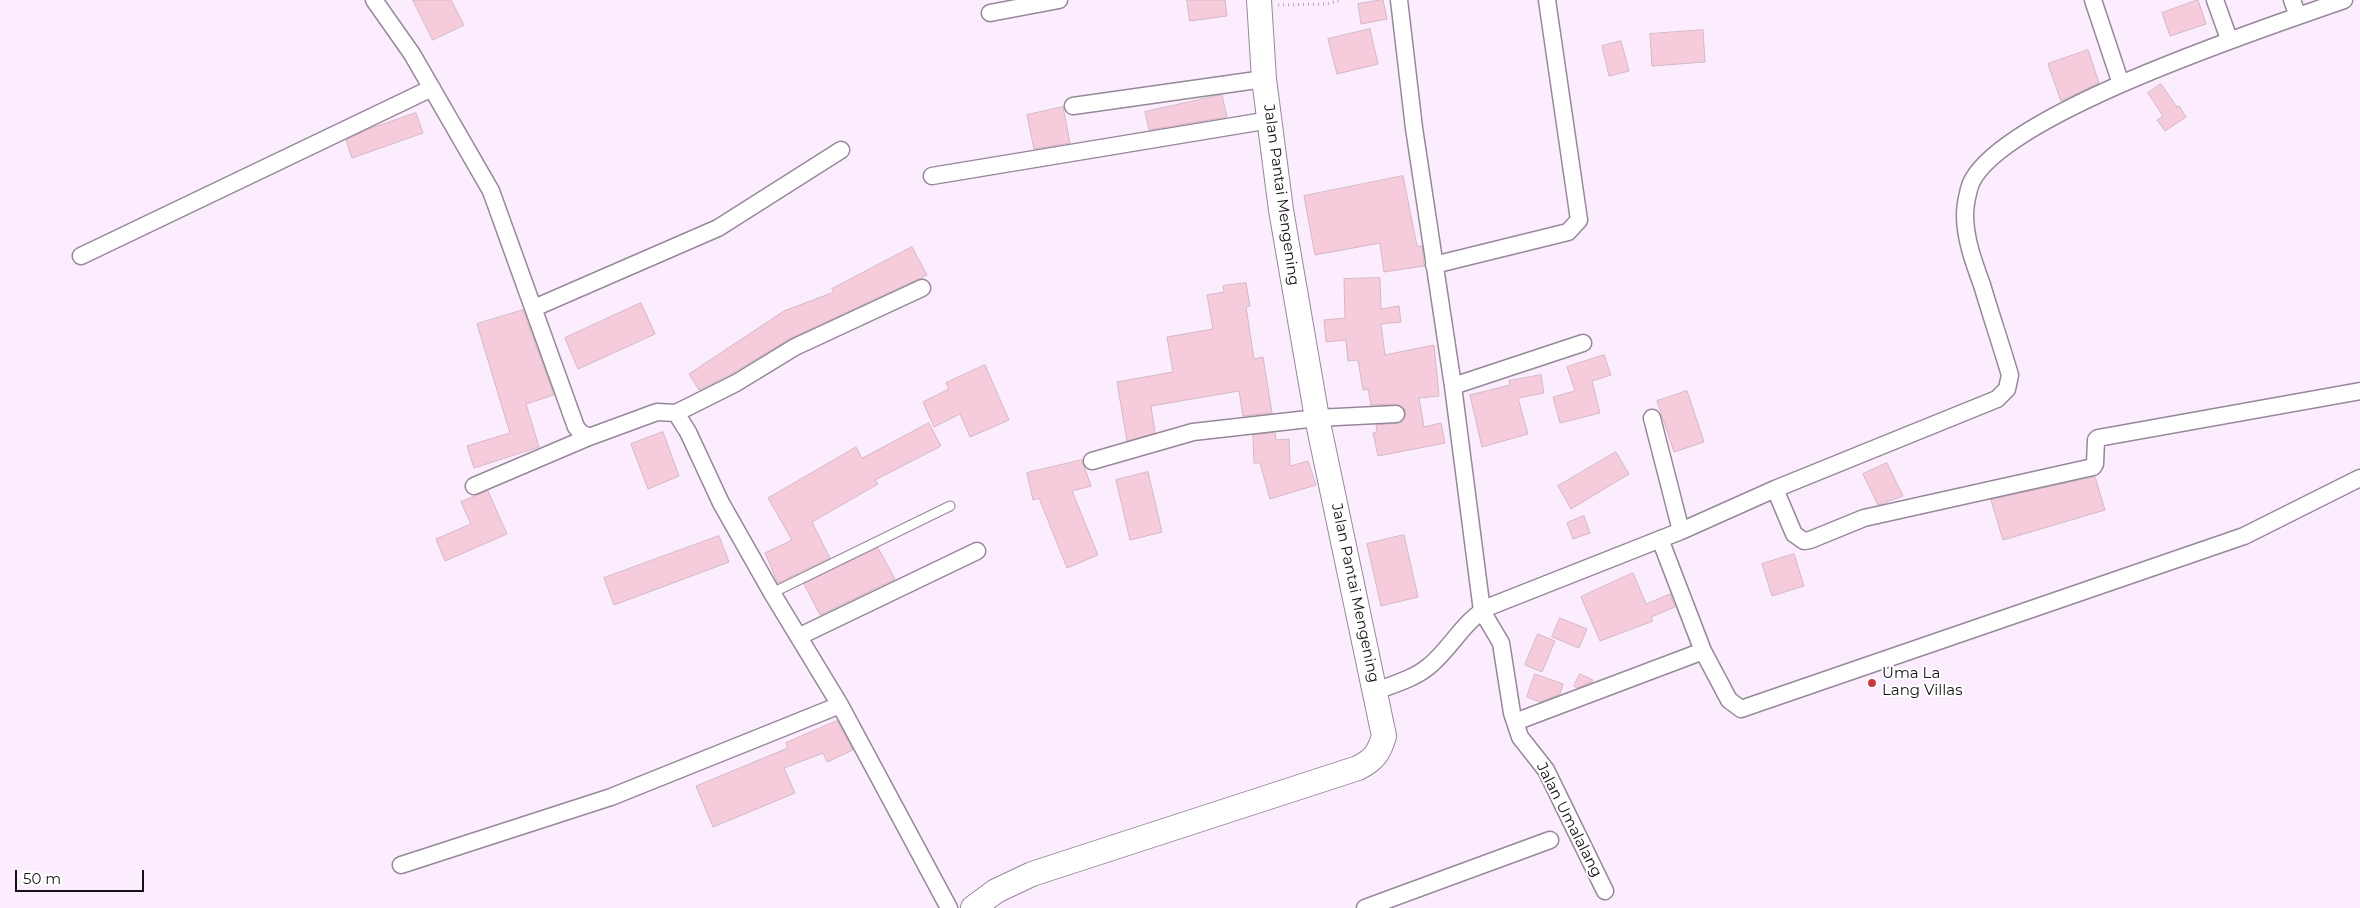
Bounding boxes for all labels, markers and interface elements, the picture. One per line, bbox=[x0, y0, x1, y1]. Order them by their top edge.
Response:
street label: Jalan Pantai Mengening bbox=[1259, 103, 1303, 287]
street label: Jalan Pantai Mengening bbox=[1327, 502, 1383, 684]
place label: Uma La Lang Villas bbox=[1882, 665, 1963, 700]
marker: Uma La Lang Villas bbox=[1866, 677, 1878, 689]
street label: Jalan Umalalang bbox=[1532, 760, 1606, 880]
scale bar bbox=[18, 860, 146, 892]
text: 50 m bbox=[23, 869, 61, 888]

